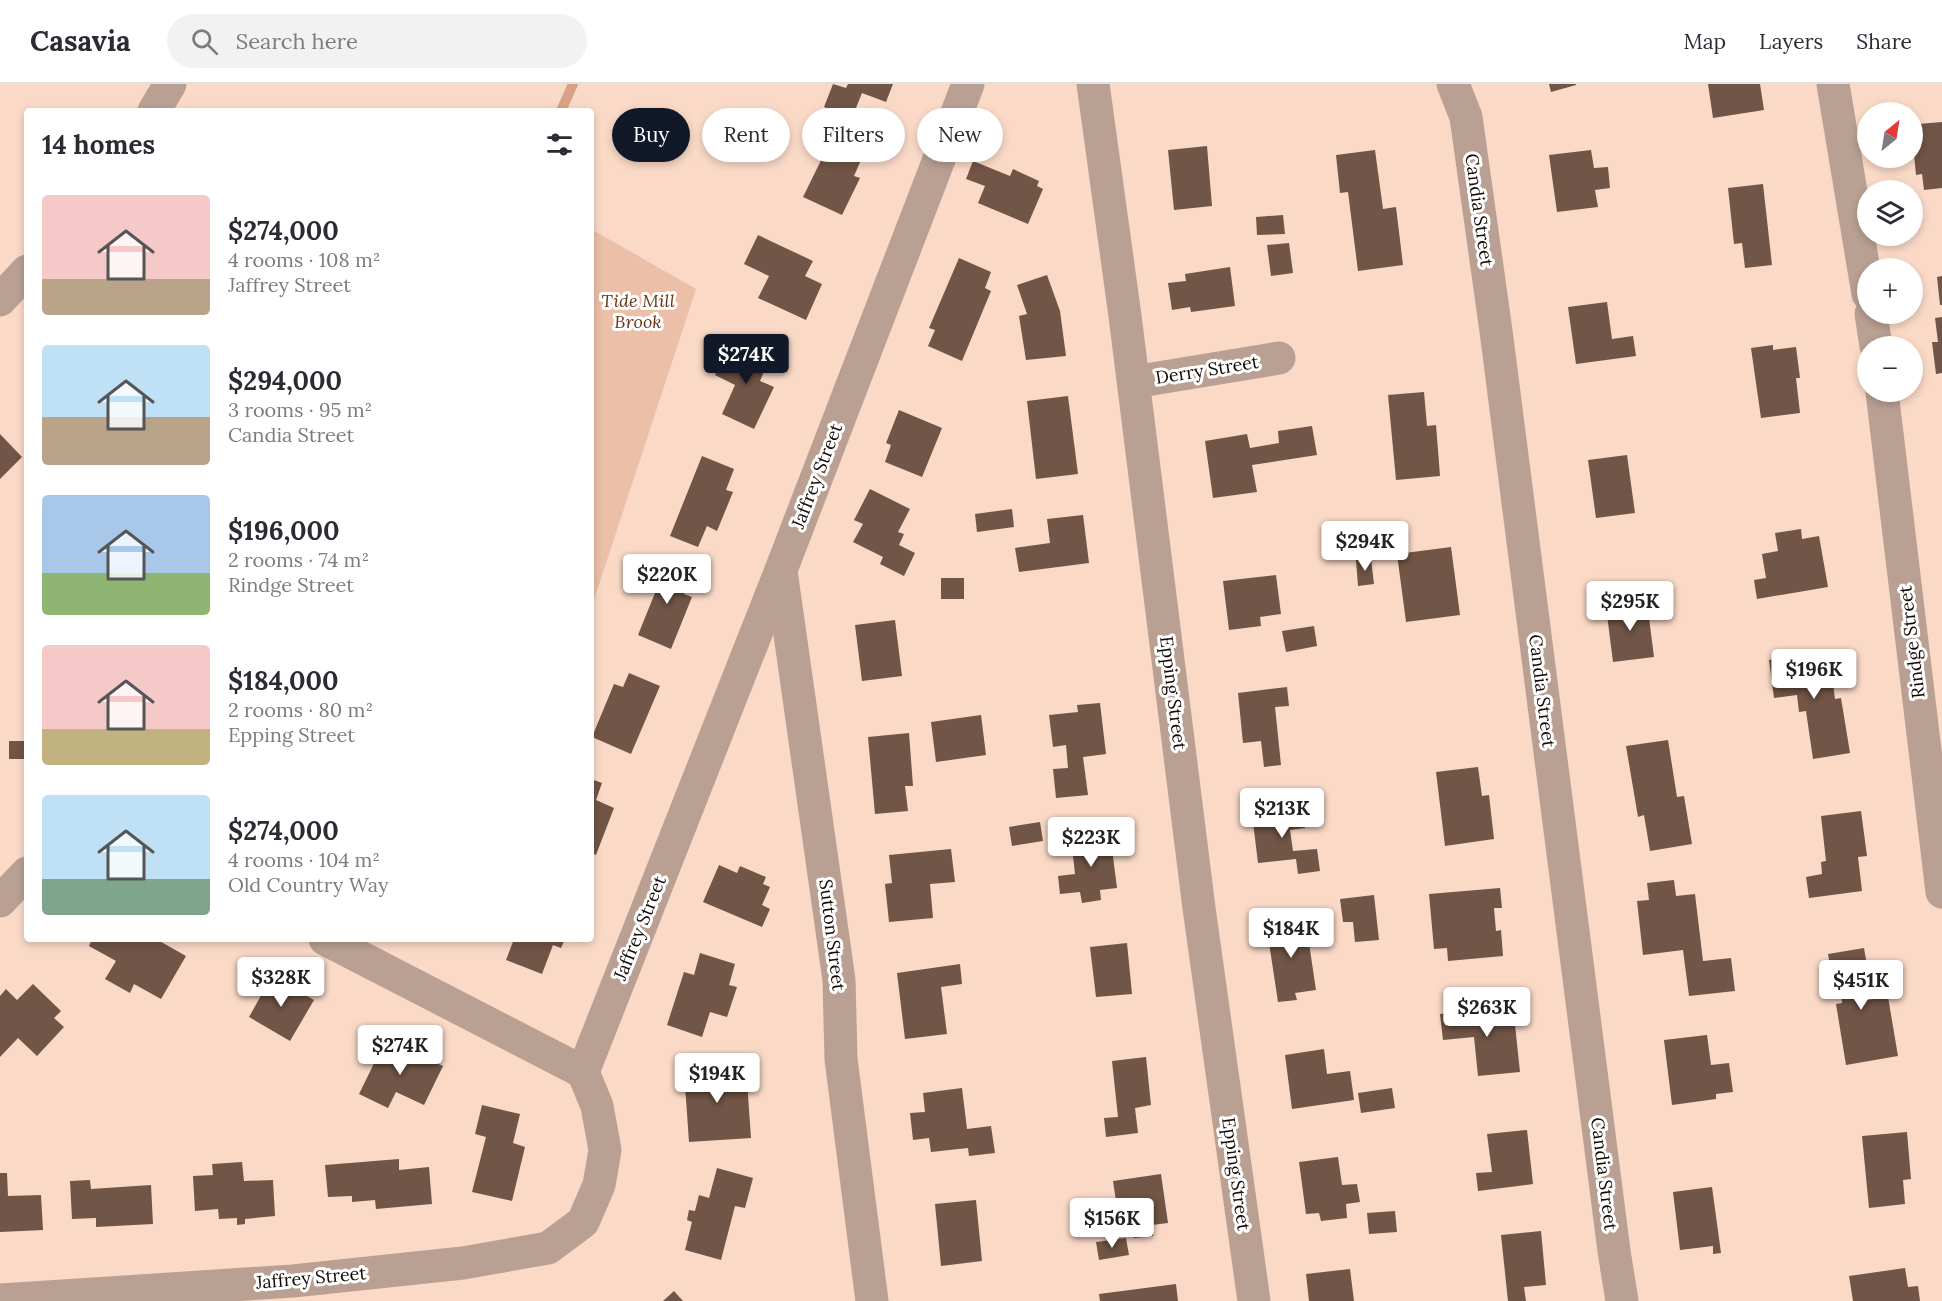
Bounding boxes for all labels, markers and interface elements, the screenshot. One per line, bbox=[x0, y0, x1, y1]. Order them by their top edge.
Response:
search box bbox=[167, 14, 587, 68]
text: Casavia bbox=[30, 23, 131, 59]
icon: search bbox=[188, 25, 221, 58]
text: Search here bbox=[236, 27, 358, 55]
text: Map bbox=[1683, 28, 1726, 55]
text: Layers bbox=[1759, 28, 1823, 55]
text: Share bbox=[1856, 28, 1912, 55]
north arrow bbox=[1857, 102, 1923, 168]
map controls bbox=[1857, 102, 1923, 402]
chip: Buy bbox=[612, 108, 690, 162]
chip: Rent bbox=[702, 108, 790, 162]
chip: Filters bbox=[802, 108, 905, 162]
chip: New bbox=[917, 108, 1003, 162]
text: 14 homes bbox=[42, 128, 155, 161]
icon: filters bbox=[543, 128, 576, 161]
street label: Candia Street bbox=[1460, 152, 1499, 268]
button: layers bbox=[1857, 180, 1923, 246]
text: $274,000 bbox=[228, 214, 339, 247]
icon: home bbox=[90, 219, 162, 291]
text: 4 rooms · 108 m² bbox=[228, 247, 380, 272]
button: + bbox=[1857, 258, 1923, 324]
text: Jaffrey Street bbox=[228, 272, 351, 297]
park label: Tide Mill Brook bbox=[601, 289, 675, 333]
pin: $274K bbox=[704, 334, 788, 385]
button: − bbox=[1857, 336, 1923, 402]
text: $274K bbox=[718, 341, 774, 366]
street label: Derry Street bbox=[1154, 350, 1260, 389]
text: $294,000 bbox=[228, 364, 342, 397]
icon: home bbox=[90, 369, 162, 441]
text: 3 rooms · 95 m² bbox=[228, 397, 372, 422]
street label: Jaffrey Street bbox=[786, 420, 847, 533]
text: Candia Street bbox=[228, 422, 354, 447]
text: $196,000 bbox=[228, 514, 340, 547]
icon: home bbox=[90, 519, 162, 591]
pin: $294K bbox=[1323, 521, 1407, 572]
text: $294K bbox=[1335, 528, 1395, 553]
text: 2 rooms · 74 m² bbox=[228, 547, 369, 572]
pin: $220K bbox=[625, 554, 709, 605]
text: $220K bbox=[637, 561, 697, 586]
text: Rindge Street bbox=[228, 572, 354, 597]
pin: $295K bbox=[1588, 581, 1672, 632]
street label: Rindge Street bbox=[1893, 584, 1930, 700]
text: $295K bbox=[1601, 588, 1659, 613]
street label: Candia Street bbox=[1524, 633, 1561, 749]
street label: Epping Street bbox=[1155, 635, 1192, 751]
pin: $196K bbox=[1772, 649, 1856, 700]
text: $196K bbox=[1785, 656, 1843, 681]
text: $184,000 bbox=[228, 664, 339, 697]
icon: home bbox=[90, 669, 162, 741]
text: 2 rooms · 80 m² bbox=[228, 697, 373, 722]
text: Epping Street bbox=[228, 722, 355, 747]
pin: $213K bbox=[1240, 788, 1324, 839]
text: $213K bbox=[1254, 795, 1310, 820]
text: $274,000 bbox=[228, 814, 339, 847]
pin: $223K bbox=[1049, 817, 1133, 868]
icon: home bbox=[90, 819, 162, 891]
text: $223K bbox=[1062, 824, 1120, 849]
text: 4 rooms · 104 m² bbox=[228, 847, 380, 872]
text: Old Country Way bbox=[228, 872, 388, 897]
street label: Jaffrey Street bbox=[608, 872, 671, 984]
street label: Sutton Street bbox=[814, 878, 851, 992]
pin: $184K bbox=[1249, 908, 1333, 959]
text: $184K bbox=[1263, 915, 1319, 940]
pin: $328K bbox=[239, 957, 323, 1008]
pin: $451K bbox=[1819, 960, 1903, 1011]
text: $328K bbox=[251, 964, 311, 989]
text: $451K bbox=[1833, 967, 1889, 992]
pin: $263K bbox=[1445, 987, 1529, 1038]
text: $263K bbox=[1457, 994, 1517, 1019]
pin: $274K bbox=[358, 1025, 442, 1076]
text: $274K bbox=[372, 1032, 428, 1057]
pin: $194K bbox=[675, 1053, 759, 1104]
text: $194K bbox=[689, 1060, 745, 1085]
street label: Epping Street bbox=[1217, 1116, 1256, 1232]
street label: Candia Street bbox=[1586, 1116, 1623, 1232]
pin: $156K bbox=[1070, 1198, 1154, 1249]
text: $156K bbox=[1084, 1205, 1140, 1230]
street label: Jaffrey Street bbox=[254, 1261, 367, 1294]

